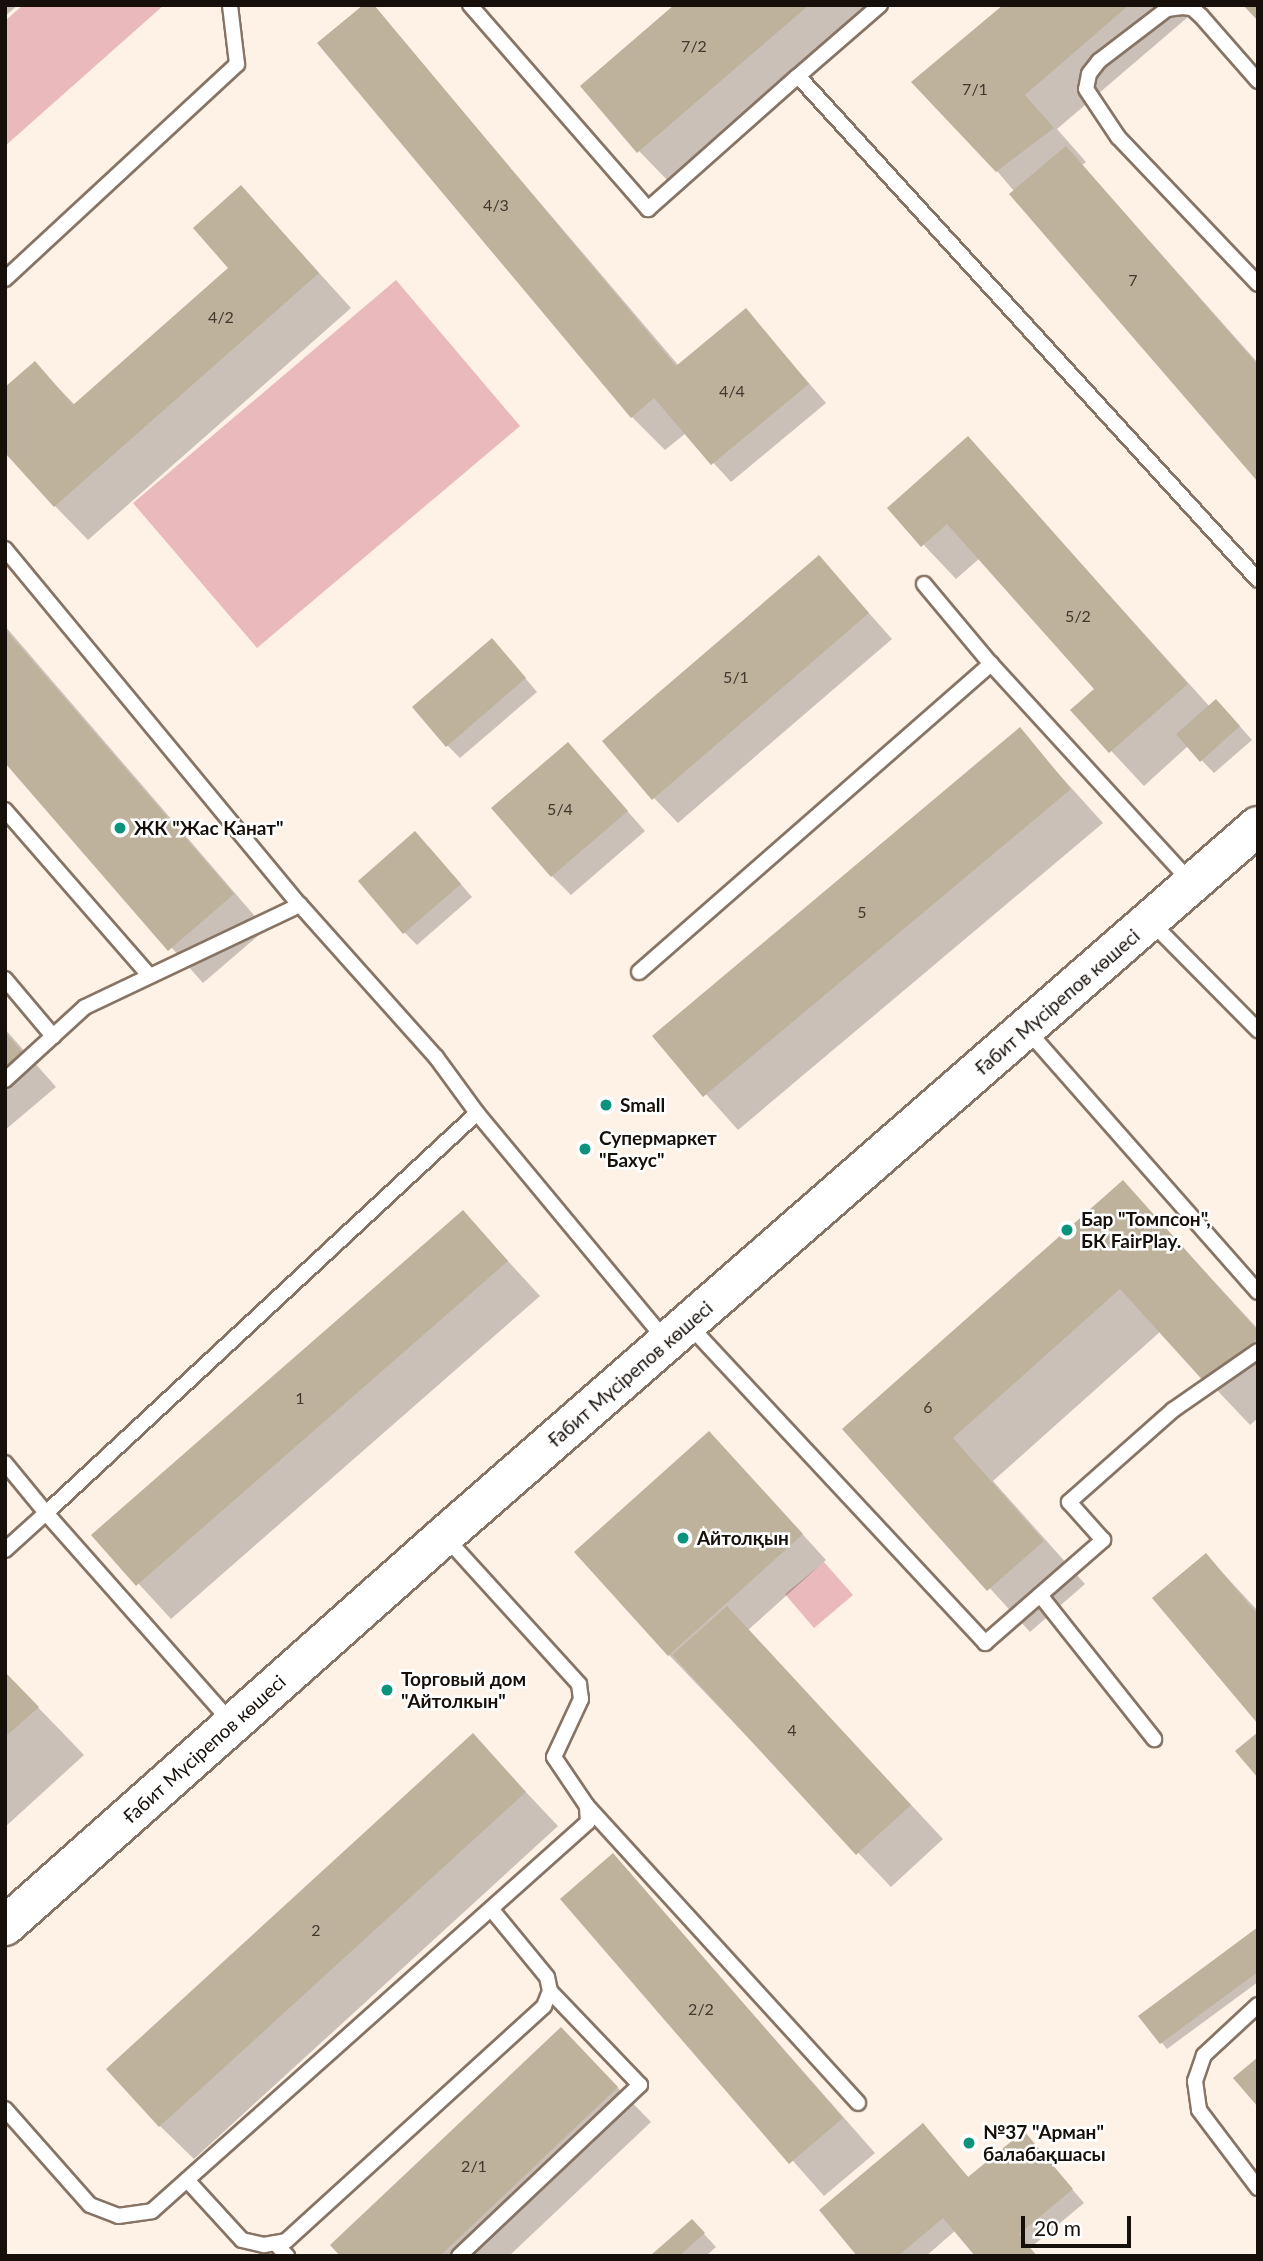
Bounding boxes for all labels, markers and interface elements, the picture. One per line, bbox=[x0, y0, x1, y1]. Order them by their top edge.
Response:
house number: 7/2 bbox=[681, 36, 707, 56]
house number: 7/1 bbox=[962, 79, 988, 99]
house number: 4/3 bbox=[483, 195, 509, 215]
house number: 7 bbox=[1128, 270, 1138, 290]
house number: 4/2 bbox=[208, 307, 234, 327]
house number: 4/4 bbox=[719, 381, 745, 401]
house number: 5/2 bbox=[1065, 606, 1091, 626]
house number: 5/1 bbox=[723, 667, 749, 687]
house number: 5/4 bbox=[547, 799, 573, 819]
place label: ЖК "Жас Канат" bbox=[134, 817, 283, 839]
marker: ЖК "Жас Канат" bbox=[112, 820, 128, 836]
house number: 5 bbox=[857, 902, 867, 922]
street label: Ғабит Мүсірепов көшесі bbox=[970, 924, 1144, 1080]
place label: Small bbox=[620, 1094, 665, 1116]
marker: Small bbox=[598, 1097, 614, 1113]
place label: Супермаркет "Бахус" bbox=[599, 1127, 717, 1171]
marker: Супермаркет "Бахус" bbox=[577, 1141, 593, 1157]
place label: Бар "Томпсон", БК FairPlay. bbox=[1081, 1208, 1211, 1252]
marker: Бар "Томпсон", БК FairPlay. bbox=[1059, 1222, 1075, 1238]
street label: Ғабит Мүсірепов көшесі bbox=[543, 1296, 717, 1452]
house number: 1 bbox=[295, 1388, 305, 1408]
house number: 6 bbox=[923, 1397, 933, 1417]
place label: Айтолқын bbox=[697, 1527, 789, 1549]
marker: Айтолқын bbox=[675, 1530, 691, 1546]
place label: Торговый дом "Айтолкын" bbox=[401, 1668, 526, 1712]
street label: Ғабит Мүсірепов көшесі bbox=[118, 1670, 290, 1828]
marker: Торговый дом "Айтолкын" bbox=[379, 1682, 395, 1698]
house number: 4 bbox=[787, 1720, 797, 1740]
house number: 2 bbox=[311, 1920, 321, 1940]
house number: 2/2 bbox=[688, 1999, 714, 2019]
place label: №37 "Арман" балабақшасы bbox=[983, 2121, 1106, 2165]
marker: №37 "Арман" балабақшасы bbox=[961, 2135, 977, 2151]
house number: 2/1 bbox=[461, 2156, 487, 2176]
scale bar bbox=[1025, 2202, 1135, 2246]
text: 20 m bbox=[1034, 2215, 1081, 2240]

